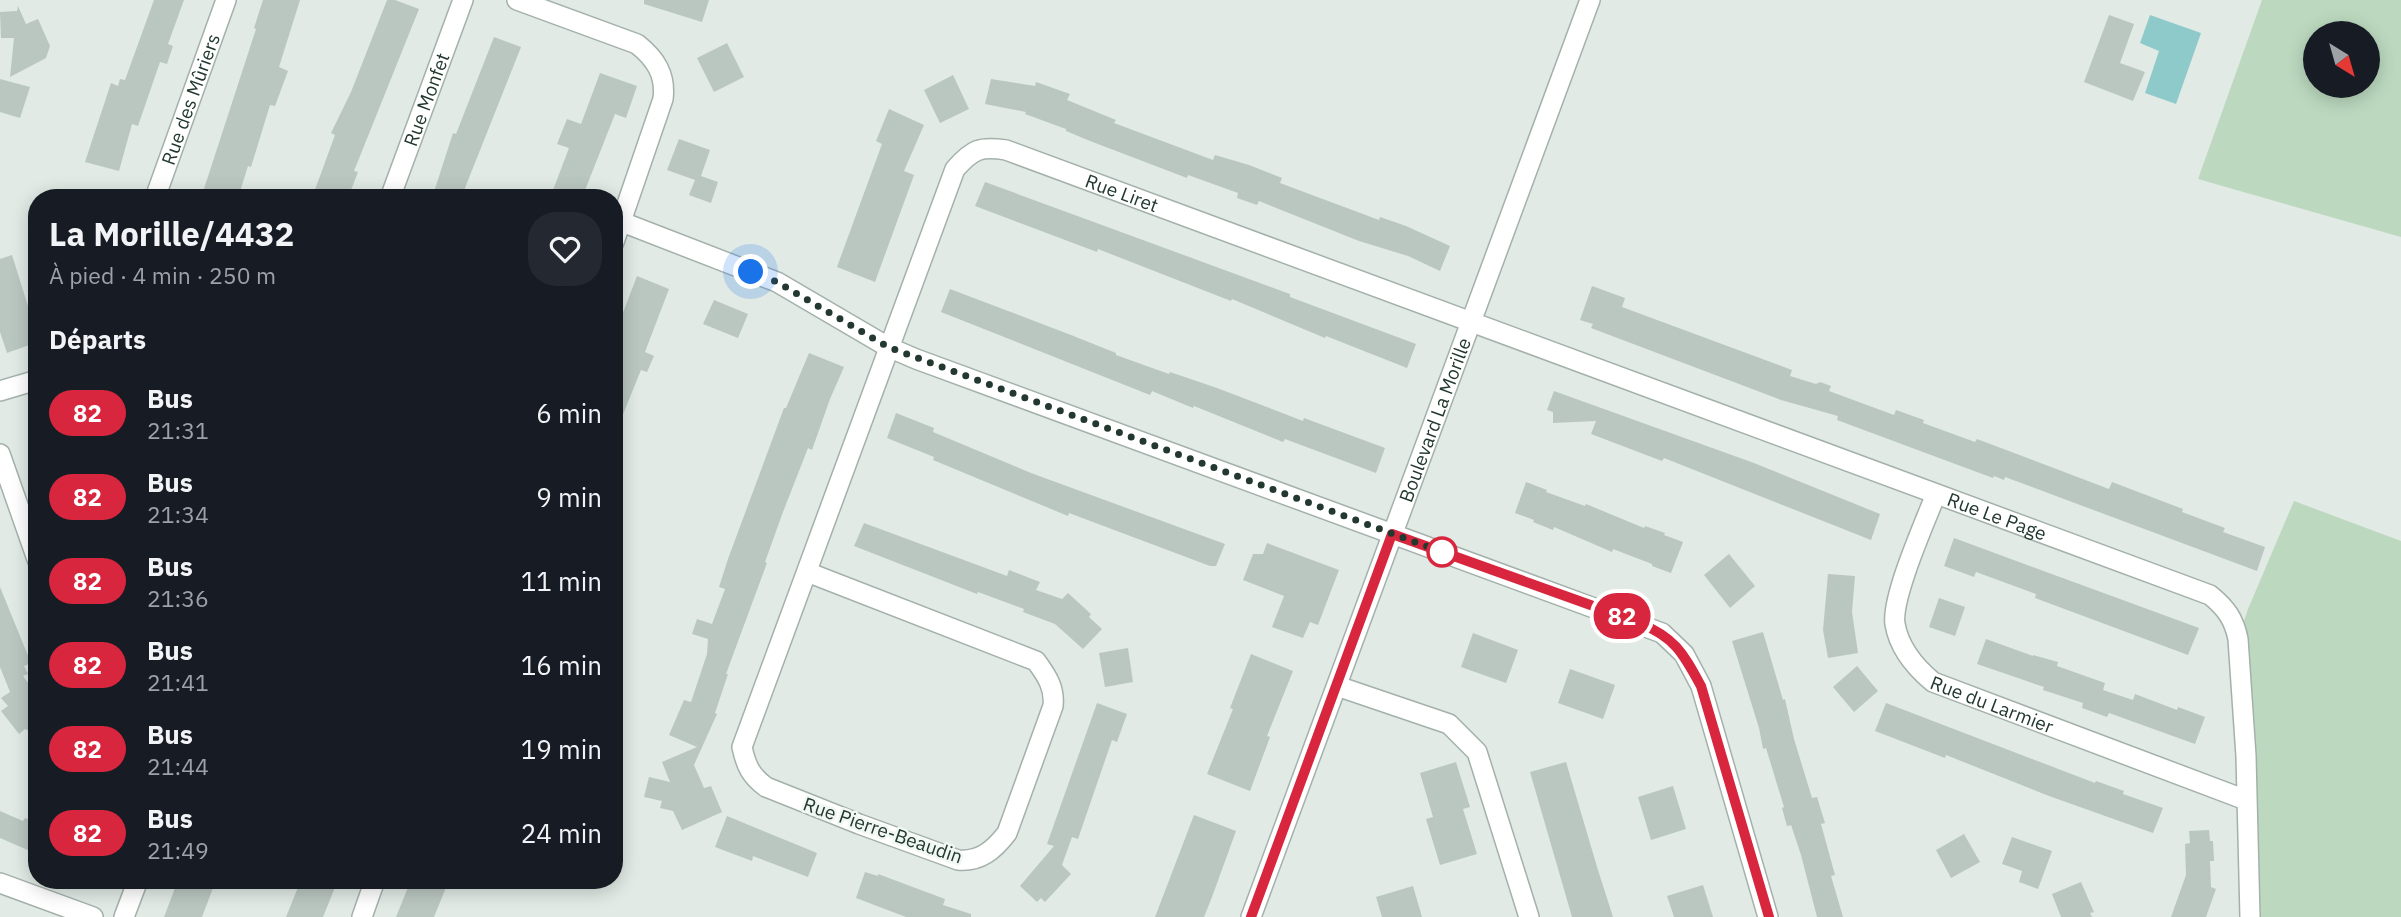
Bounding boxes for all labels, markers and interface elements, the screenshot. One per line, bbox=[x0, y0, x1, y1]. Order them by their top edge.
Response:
north arrow bbox=[2303, 21, 2380, 98]
map controls bbox=[2303, 21, 2380, 98]
street label: Rue des Mûriers bbox=[156, 30, 225, 168]
street label: Rue Monfet bbox=[398, 49, 455, 150]
street label: Rue Liret bbox=[1082, 168, 1162, 217]
text: La Morille/4432 bbox=[49, 212, 294, 255]
button: heart bbox=[528, 212, 602, 286]
your location bbox=[733, 254, 768, 289]
text: À pied · 4 min · 250 m bbox=[49, 260, 276, 290]
text: Départs bbox=[49, 322, 146, 356]
street label: Boulevard La Morille bbox=[1393, 334, 1476, 506]
text: Bus bbox=[147, 381, 193, 415]
text: 6 min bbox=[536, 396, 602, 430]
text: 82 bbox=[73, 397, 102, 429]
text: 21:31 bbox=[147, 415, 209, 445]
text: Bus bbox=[147, 465, 193, 499]
text: 9 min bbox=[536, 480, 602, 514]
text: 82 bbox=[73, 481, 102, 513]
street label: Rue Le Page bbox=[1944, 487, 2050, 546]
text: 21:34 bbox=[147, 499, 209, 529]
unlabelled marker bbox=[1427, 537, 1457, 567]
text: Bus bbox=[147, 549, 193, 583]
text: 11 min bbox=[521, 564, 602, 598]
text: 82 bbox=[73, 565, 102, 597]
text: 21:36 bbox=[147, 583, 209, 613]
line badge: 82 bbox=[1590, 593, 1654, 639]
text: 82 bbox=[1608, 600, 1636, 632]
text: Bus bbox=[147, 633, 193, 667]
text: 16 min bbox=[521, 648, 602, 682]
text: 82 bbox=[73, 649, 102, 681]
text: 21:41 bbox=[147, 667, 209, 697]
street label: Rue du Larmier bbox=[1927, 670, 2057, 738]
text: Bus bbox=[147, 717, 193, 751]
text: 19 min bbox=[521, 732, 602, 766]
text: 82 bbox=[73, 733, 102, 765]
text: 21:44 bbox=[147, 751, 209, 781]
street label: Rue Pierre-Beaudin bbox=[800, 791, 966, 869]
text: Bus bbox=[147, 801, 193, 835]
text: 24 min bbox=[521, 816, 602, 850]
text: 82 bbox=[73, 817, 102, 849]
text: 21:49 bbox=[147, 835, 209, 865]

